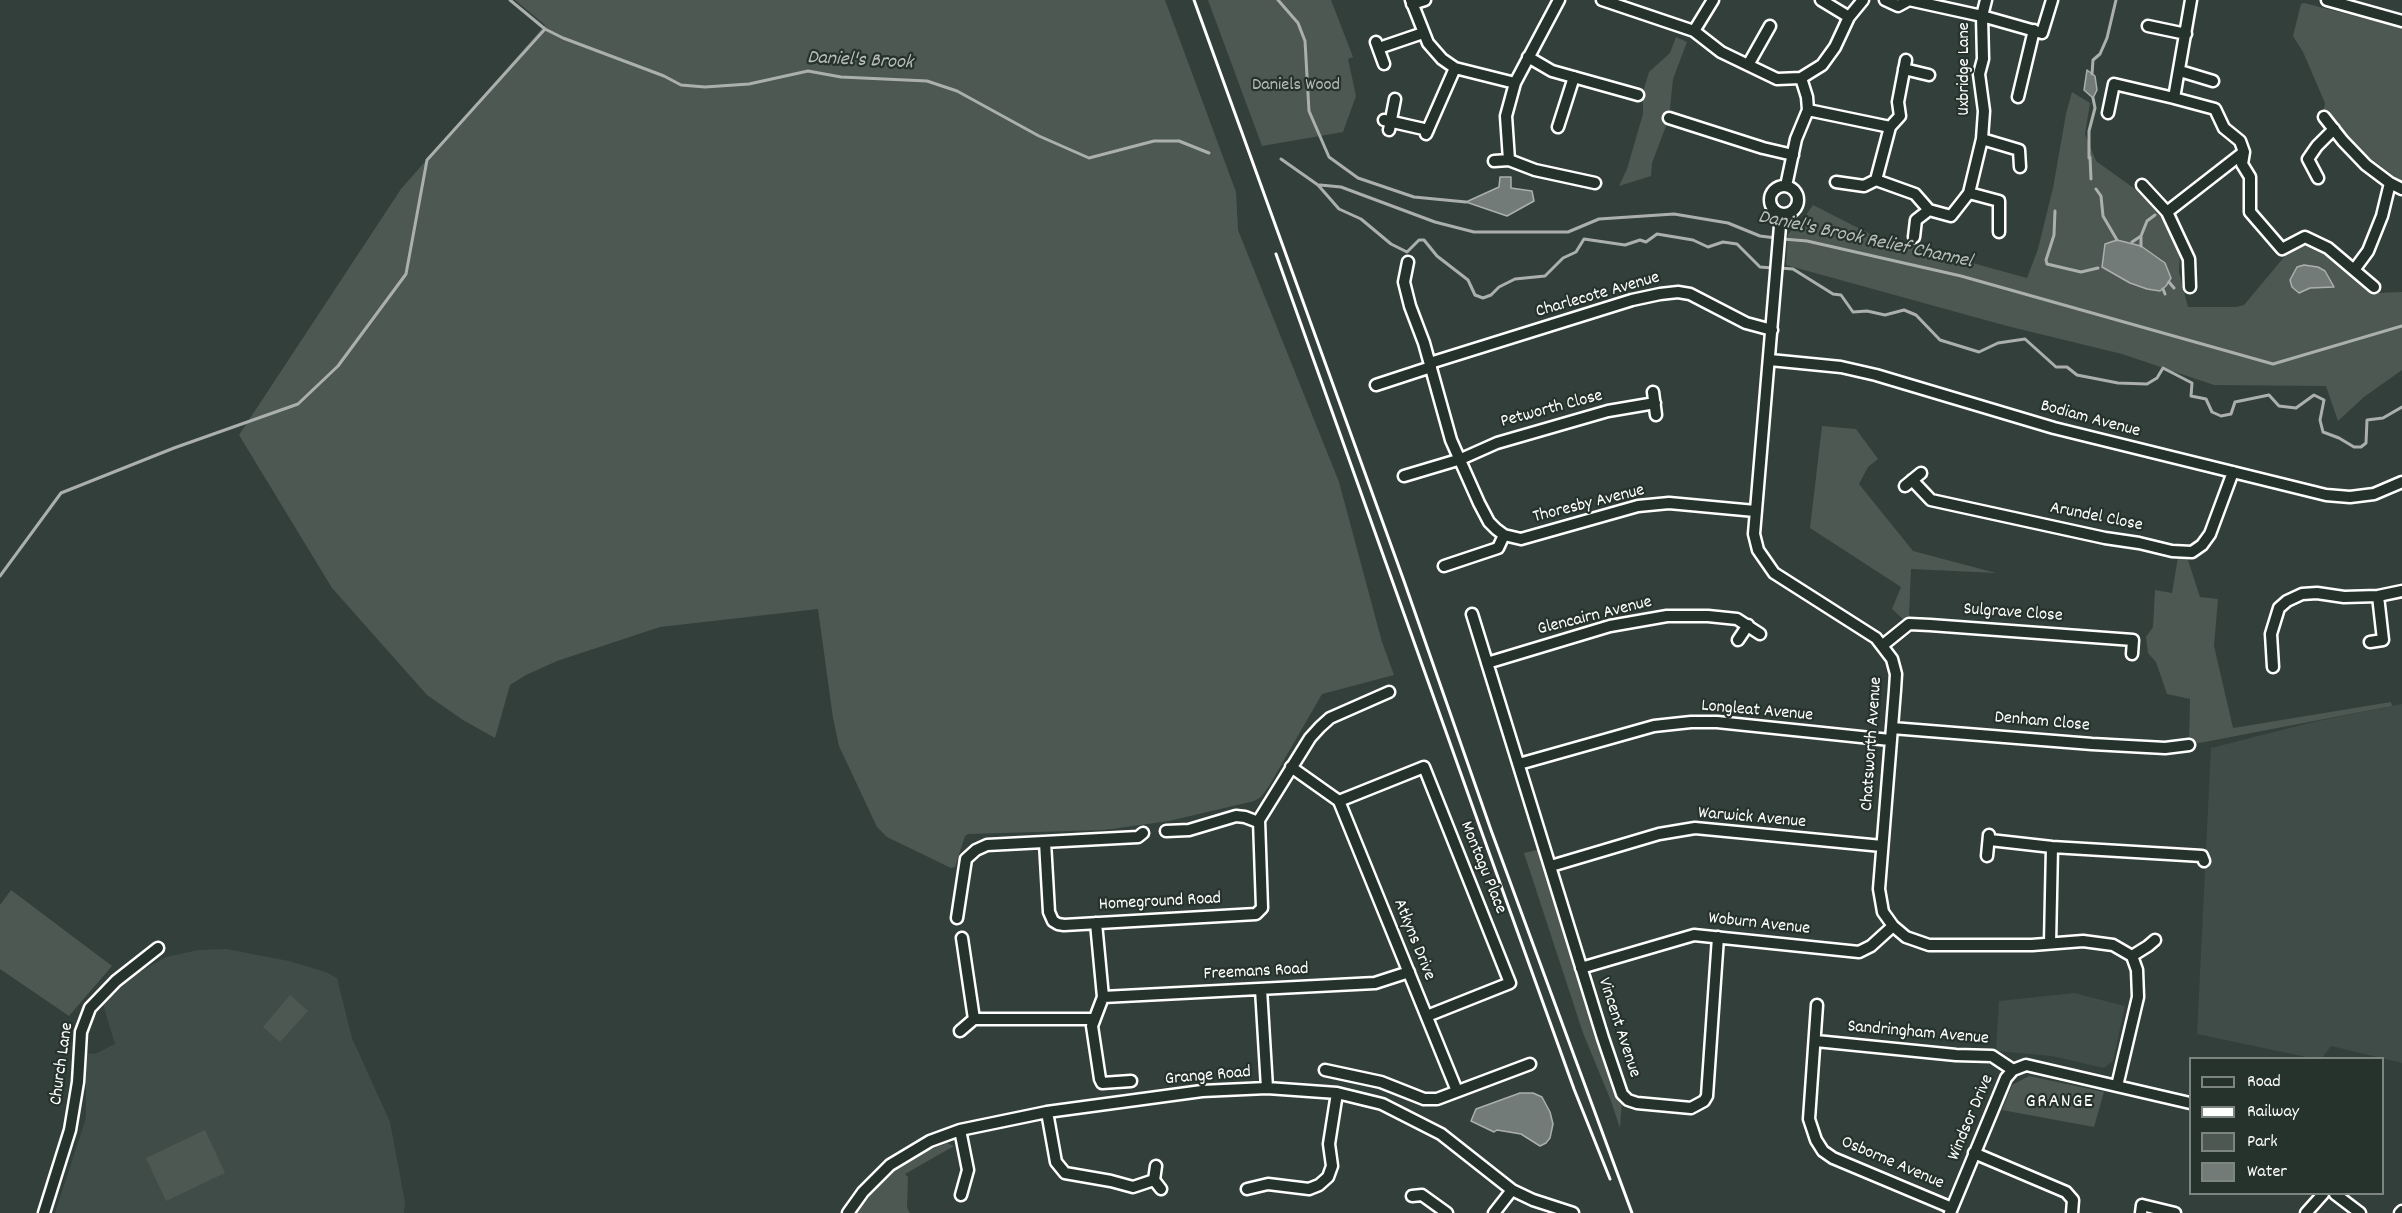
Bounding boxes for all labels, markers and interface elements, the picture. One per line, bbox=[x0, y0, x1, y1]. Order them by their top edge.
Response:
street label: Uxbridge Lane bbox=[1955, 22, 1977, 116]
water label: Daniel's Brook bbox=[806, 47, 914, 77]
park label: Daniels Wood bbox=[1252, 76, 1340, 98]
water label: Daniel's Brook Relief Channel bbox=[1756, 207, 1974, 275]
street label: Charlecote Avenue bbox=[1534, 268, 1662, 324]
street label: Petworth Close bbox=[1499, 386, 1605, 434]
street label: Bodiam Avenue bbox=[2038, 396, 2142, 444]
street label: Thoresby Avenue bbox=[1531, 481, 1647, 529]
street label: Arundel Close bbox=[2048, 498, 2144, 538]
street label: Glencairn Avenue bbox=[1536, 592, 1654, 642]
street label: Sulgrave Close bbox=[1963, 600, 2063, 628]
street label: Chatsworth Avenue bbox=[1858, 676, 1888, 812]
street label: Longleat Avenue bbox=[1700, 696, 1814, 728]
street label: Denham Close bbox=[1994, 708, 2090, 738]
street label: Warwick Avenue bbox=[1697, 804, 1807, 834]
street label: Montagu Place bbox=[1454, 819, 1510, 917]
street label: Homeground Road bbox=[1098, 889, 1222, 917]
street label: Atkyns Drive bbox=[1387, 896, 1439, 984]
street label: Woburn Avenue bbox=[1707, 909, 1811, 941]
street label: Freemans Road bbox=[1203, 959, 1309, 987]
street label: Vincent Avenue bbox=[1592, 975, 1644, 1081]
street label: Sandringham Avenue bbox=[1846, 1017, 1990, 1051]
street label: Church Lane bbox=[47, 1021, 79, 1107]
legend bbox=[2189, 1057, 2384, 1195]
street label: Grange Road bbox=[1164, 1062, 1252, 1092]
text: Road bbox=[2247, 1070, 2281, 1095]
street label: Windsor Drive bbox=[1944, 1072, 2000, 1164]
district label: GRANGE bbox=[2026, 1091, 2094, 1115]
text: Railway bbox=[2247, 1100, 2299, 1125]
text: Park bbox=[2247, 1130, 2278, 1155]
street label: Osborne Avenue bbox=[1837, 1133, 1947, 1195]
text: Water bbox=[2247, 1160, 2287, 1185]

